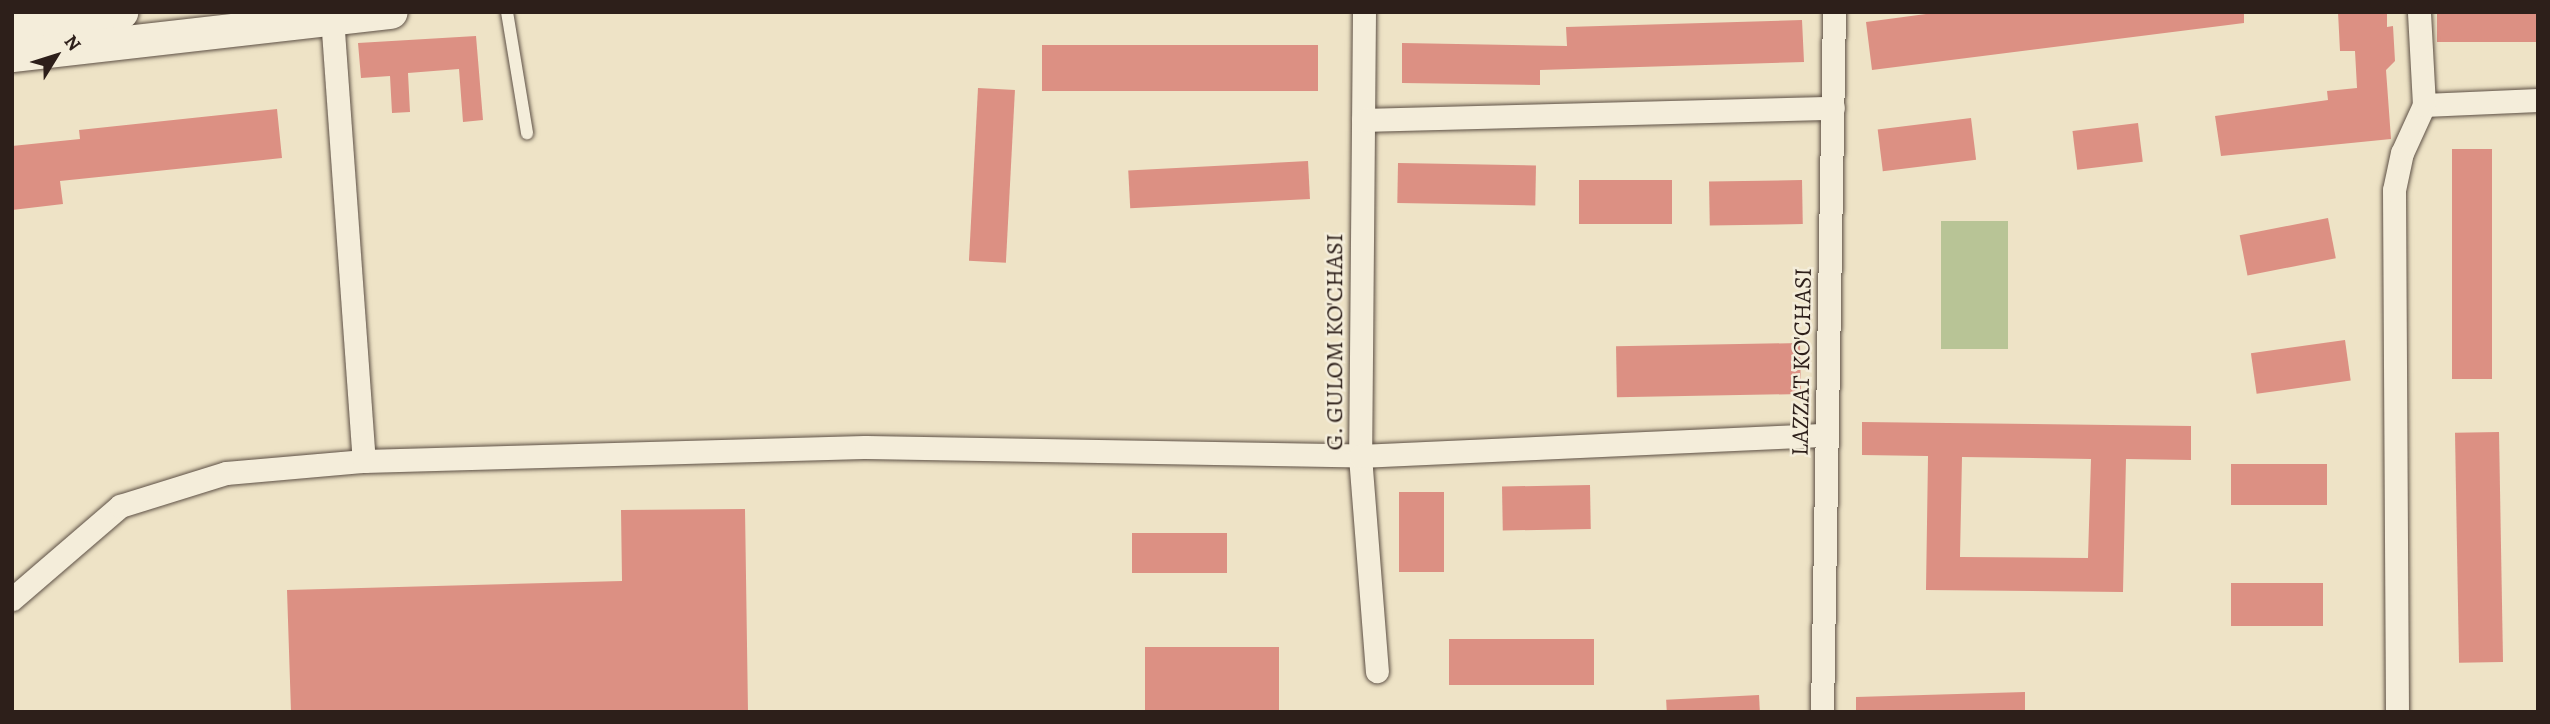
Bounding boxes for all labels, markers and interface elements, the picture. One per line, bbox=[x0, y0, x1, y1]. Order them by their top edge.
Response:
north arrow bbox=[21, 21, 91, 91]
text: N bbox=[58, 30, 87, 57]
street label: G. GULOM KO'CHASI bbox=[1321, 233, 1349, 451]
street label: LAZZAT KO'CHASI bbox=[1786, 268, 1818, 456]

